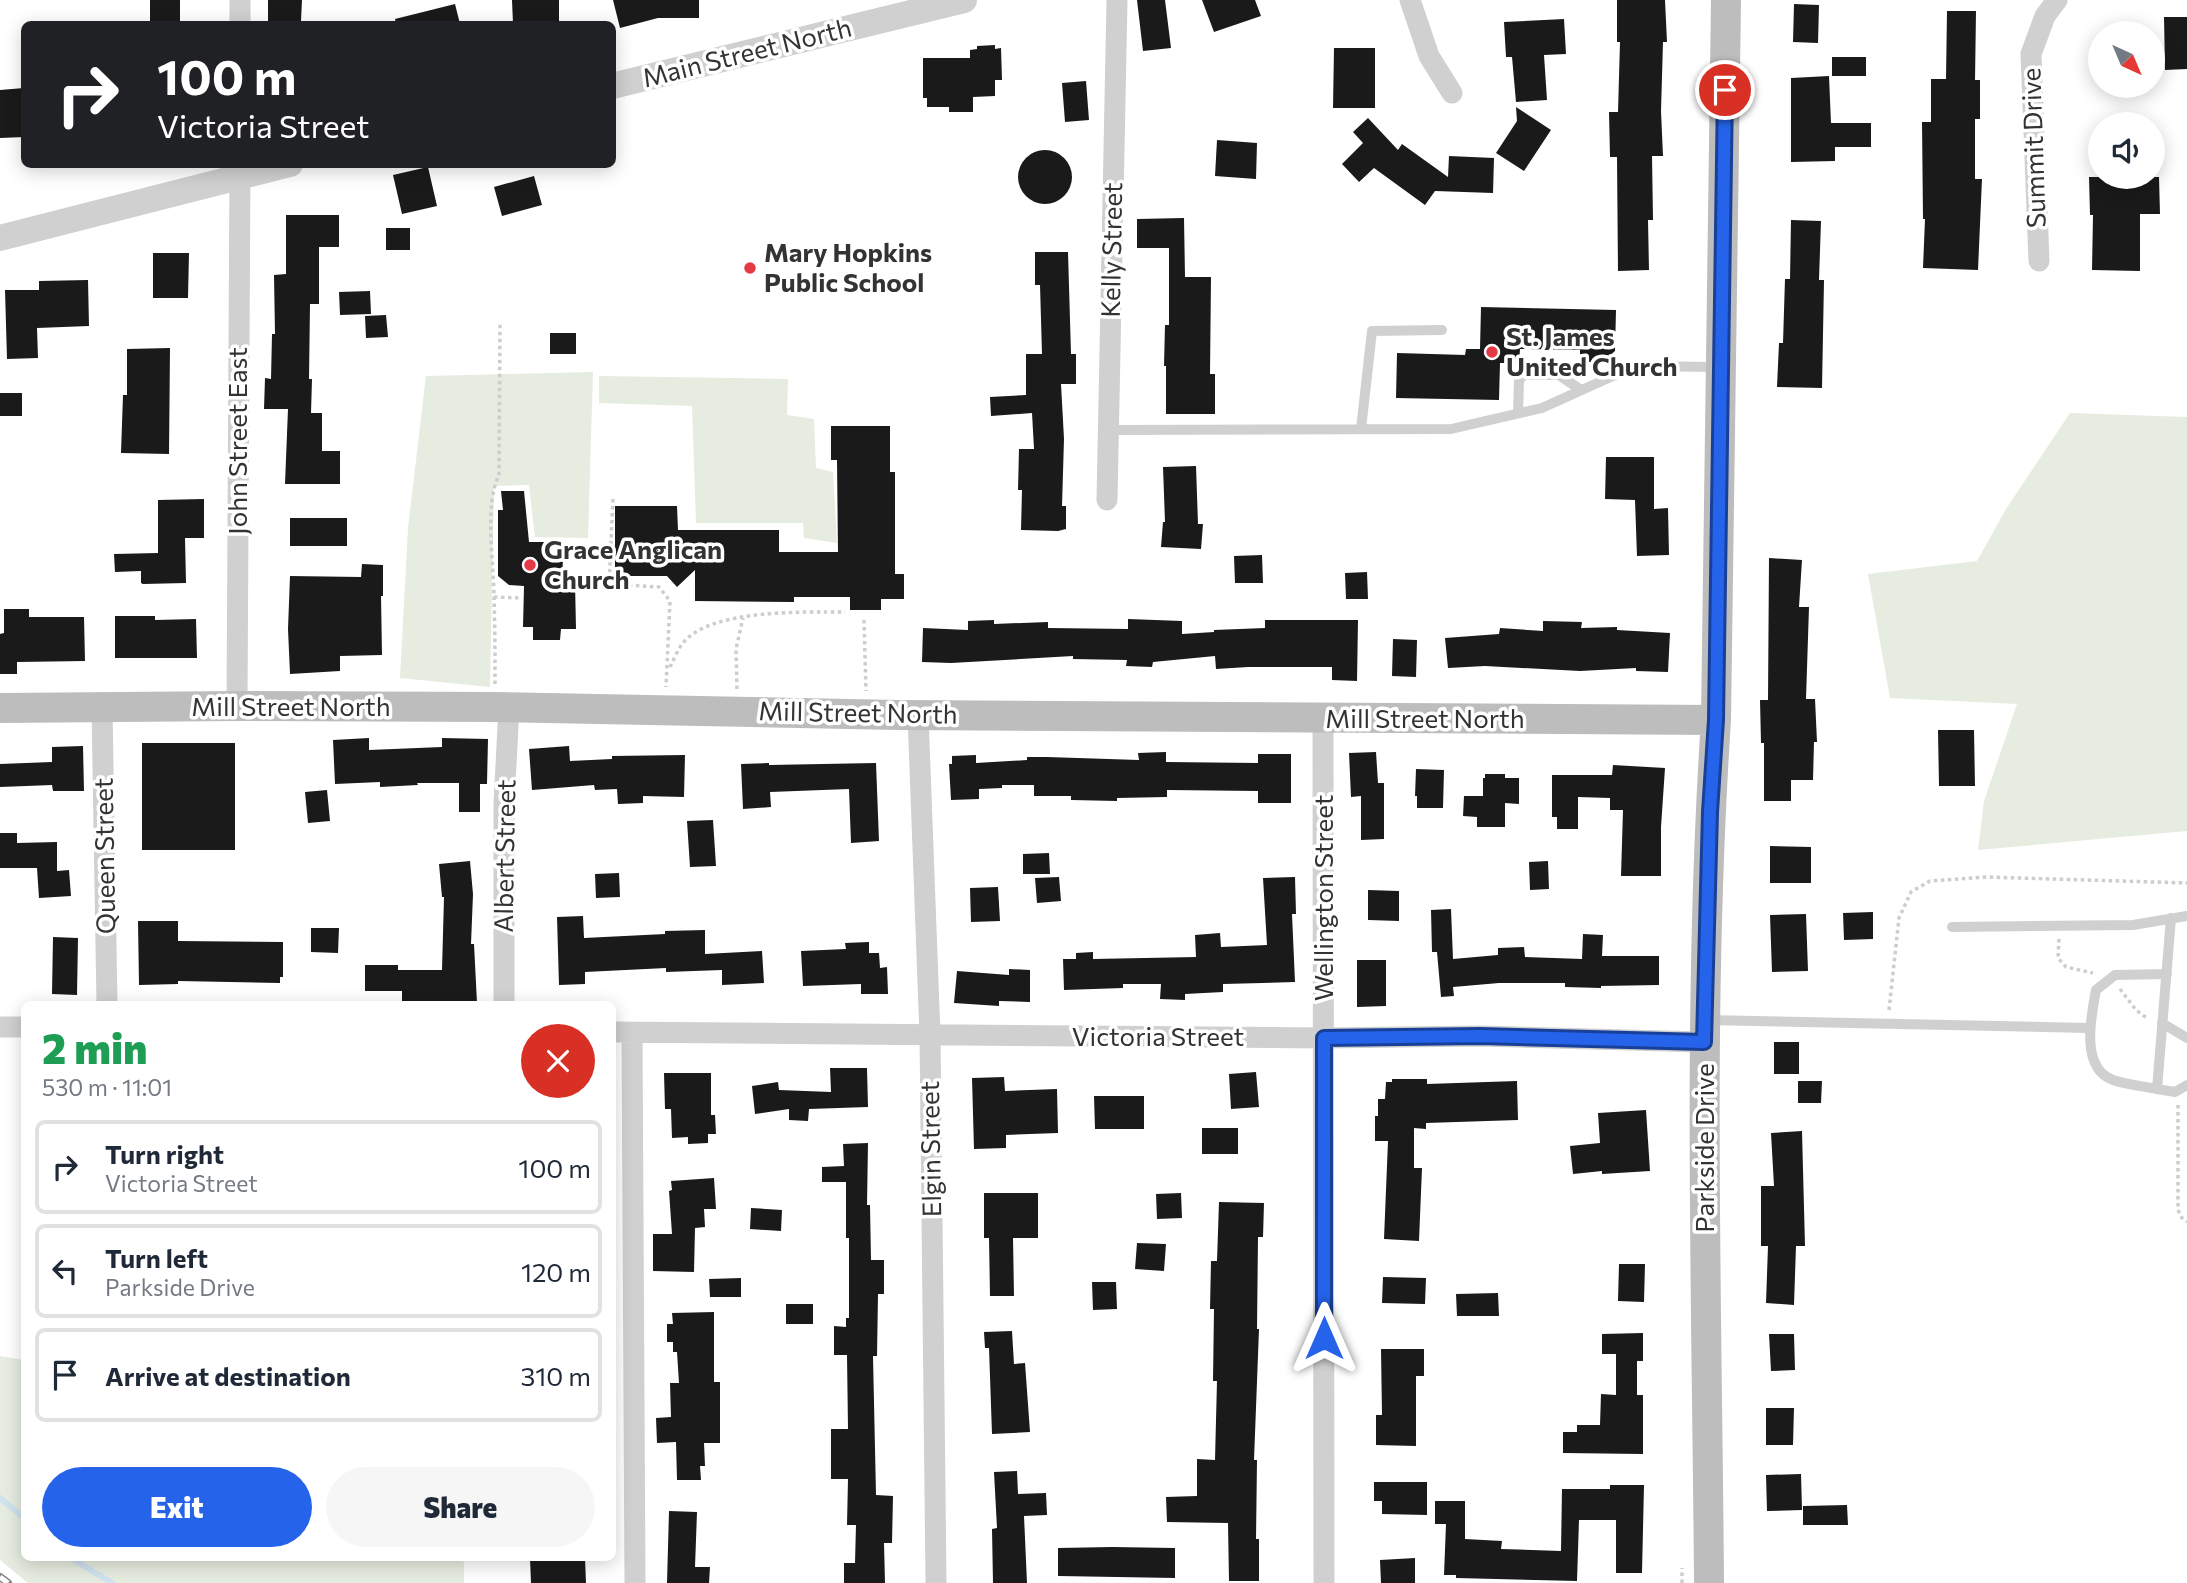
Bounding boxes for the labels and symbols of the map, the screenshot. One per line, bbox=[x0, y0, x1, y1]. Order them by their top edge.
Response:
street label: Main Street North bbox=[639, 11, 854, 93]
north arrow bbox=[2088, 21, 2165, 98]
pin bbox=[1695, 60, 1755, 120]
street label: Summit Drive bbox=[2014, 67, 2051, 229]
street label: Kelly Street bbox=[1094, 182, 1127, 318]
place label: Mary Hopkins Public School bbox=[764, 236, 932, 297]
marker: Mary Hopkins Public School bbox=[742, 260, 758, 276]
place label: St. James United Church bbox=[1506, 320, 1678, 381]
marker: St. James United Church bbox=[1484, 344, 1500, 360]
street label: John Street East bbox=[221, 347, 252, 535]
place label: Grace Anglican Church bbox=[544, 533, 722, 594]
marker: Grace Anglican Church bbox=[522, 557, 538, 573]
street label: Mill Street North bbox=[191, 690, 391, 721]
street label: Mill Street North bbox=[758, 694, 958, 729]
street label: Mill Street North bbox=[1325, 702, 1525, 733]
street label: Queen Street bbox=[87, 777, 120, 935]
street label: Albert Street bbox=[487, 779, 520, 933]
street label: Wellington Street bbox=[1307, 795, 1338, 1001]
street label: Victoria Street bbox=[1072, 1020, 1244, 1051]
street label: Parkside Drive bbox=[1688, 1063, 1719, 1233]
street label: Elgin Street bbox=[913, 1081, 946, 1217]
position arrow bbox=[1287, 1301, 1361, 1375]

